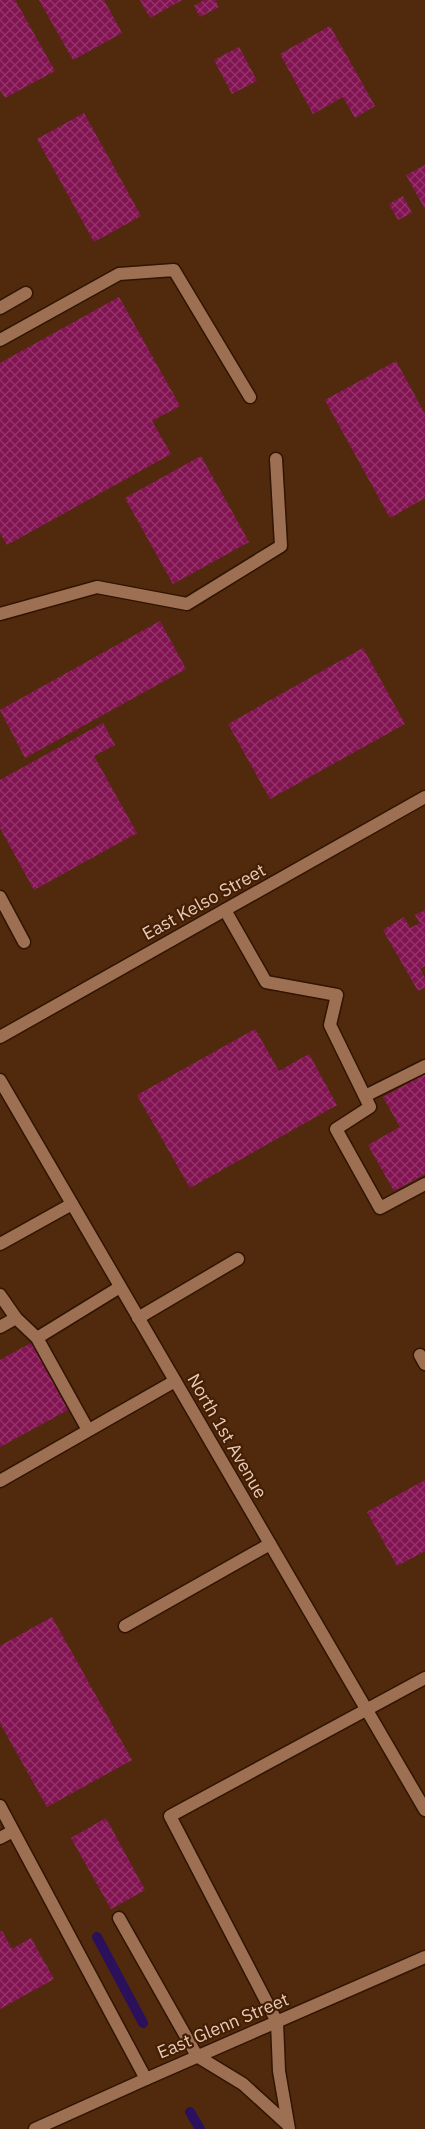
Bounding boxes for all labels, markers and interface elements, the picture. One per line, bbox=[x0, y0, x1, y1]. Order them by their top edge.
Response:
street label: East Kelso Street bbox=[138, 858, 269, 945]
street label: North 1st Avenue bbox=[182, 1369, 273, 1502]
street label: East Glenn Street bbox=[154, 1987, 292, 2064]

